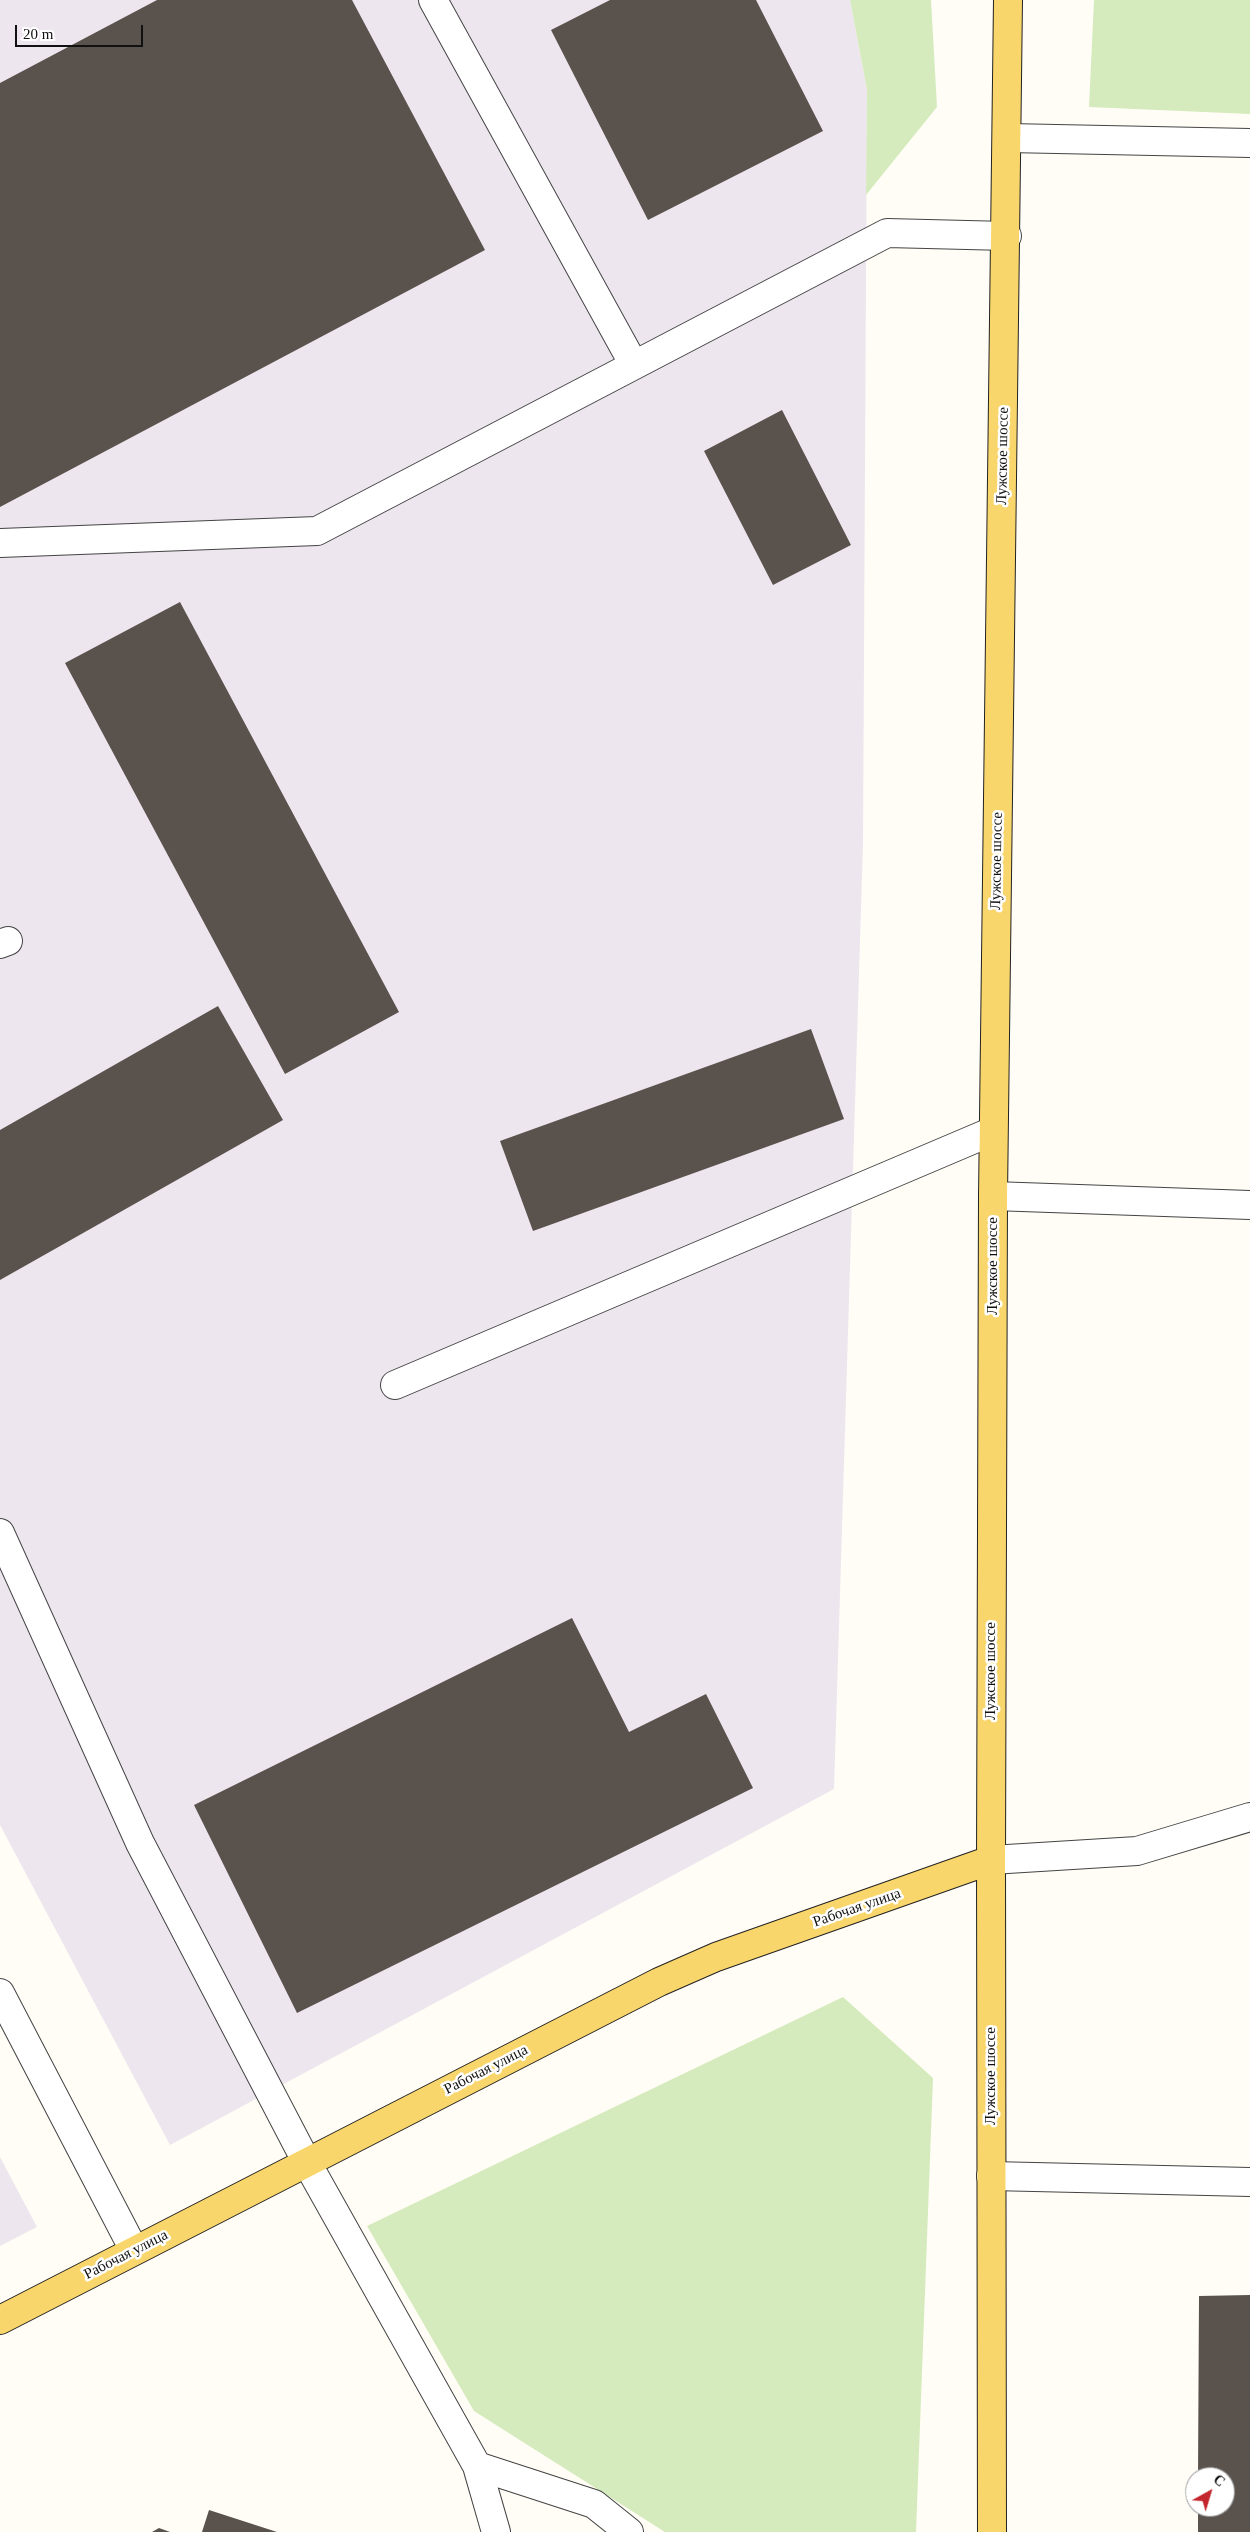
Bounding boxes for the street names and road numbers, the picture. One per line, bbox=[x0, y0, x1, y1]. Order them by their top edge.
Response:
street label: Лужское шоссе bbox=[993, 407, 1013, 505]
street label: Лужское шоссе bbox=[987, 812, 1007, 910]
street label: Лужское шоссе bbox=[984, 1217, 1002, 1315]
street label: Лужское шоссе bbox=[982, 1622, 1000, 1720]
street label: Рабочая улица bbox=[811, 1885, 903, 1931]
street label: Лужское шоссе bbox=[982, 2027, 1000, 2125]
street label: Рабочая улица bbox=[441, 2041, 531, 2099]
street label: Рабочая улица bbox=[81, 2226, 171, 2284]

